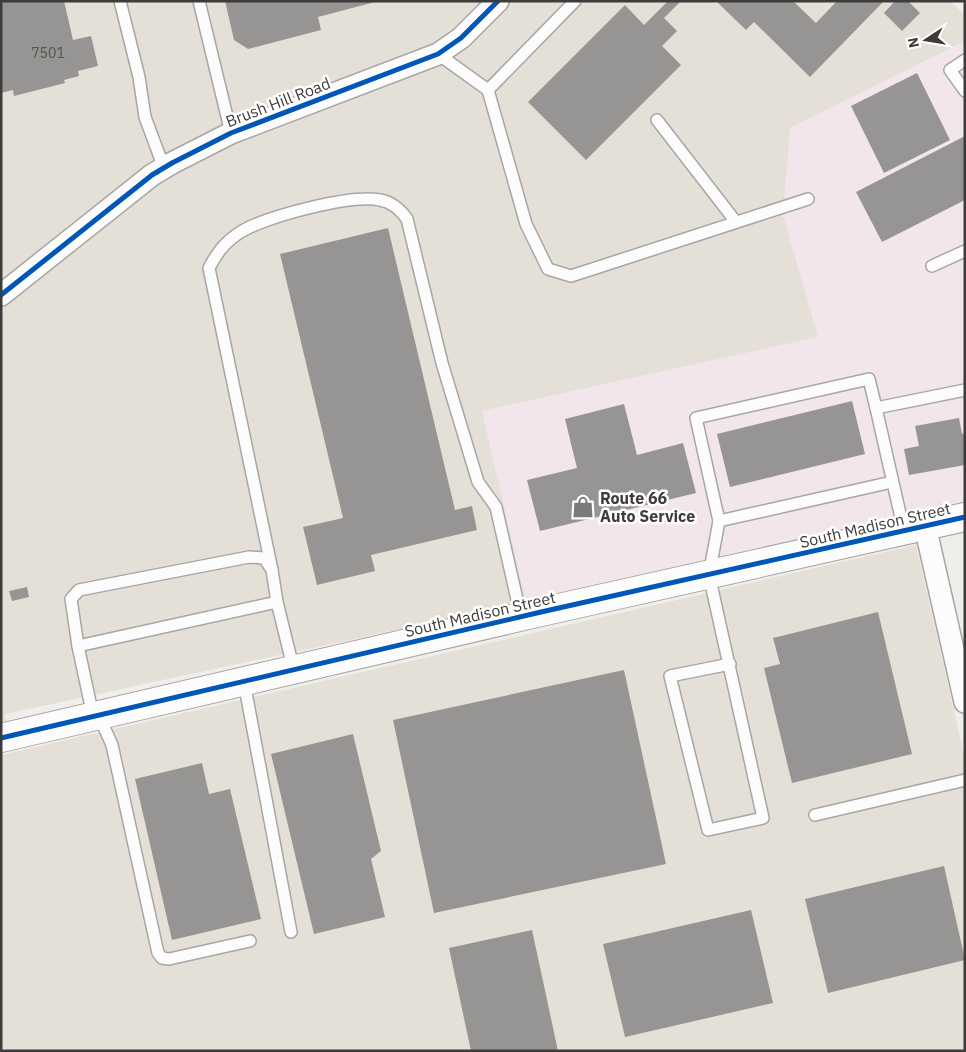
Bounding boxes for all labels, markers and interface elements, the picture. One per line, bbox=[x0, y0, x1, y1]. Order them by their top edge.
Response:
north arrow bbox=[901, 15, 951, 65]
text: N bbox=[903, 36, 923, 50]
house number: 7501 bbox=[31, 44, 65, 62]
street label: Brush Hill Road bbox=[223, 73, 333, 131]
place label: Route 66 Auto Service bbox=[600, 488, 695, 526]
shop icon: Route 66 Auto Service bbox=[570, 494, 596, 520]
street label: South Madison Street bbox=[798, 498, 952, 552]
street label: South Madison Street bbox=[403, 587, 557, 641]

